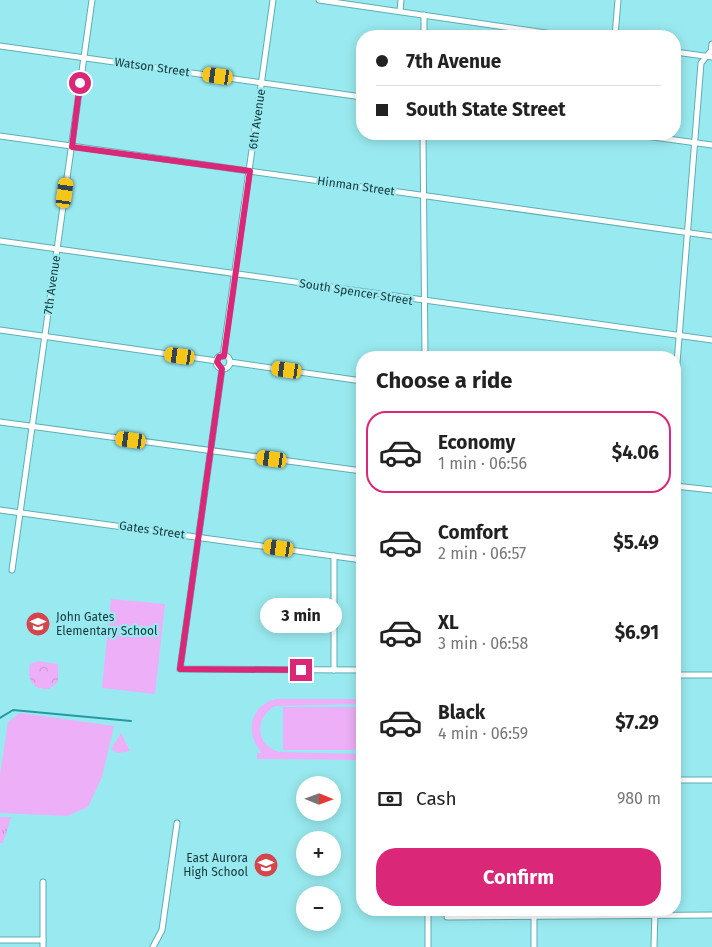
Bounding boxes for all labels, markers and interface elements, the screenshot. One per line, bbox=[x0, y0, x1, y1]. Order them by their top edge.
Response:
text: 7th Avenue bbox=[406, 50, 501, 73]
street label: Watson Street bbox=[113, 55, 191, 79]
car bbox=[202, 66, 233, 86]
route start bbox=[69, 72, 91, 94]
street label: 6th Avenue bbox=[246, 88, 268, 150]
text: South State Street bbox=[406, 98, 566, 121]
street label: Hinman Street bbox=[316, 174, 396, 198]
car bbox=[55, 177, 74, 209]
street label: 7th Avenue bbox=[41, 254, 63, 316]
street label: South Spencer Street bbox=[298, 276, 414, 308]
car bbox=[164, 346, 195, 366]
car bbox=[271, 360, 302, 380]
text: Choose a ride bbox=[376, 367, 512, 394]
car bbox=[115, 430, 146, 450]
icon: car bbox=[378, 430, 423, 475]
text: Economy bbox=[438, 431, 515, 454]
text: $4.06 bbox=[612, 441, 659, 464]
car bbox=[256, 449, 287, 469]
text: 1 min · 06:56 bbox=[438, 454, 527, 473]
street label: Gates Street bbox=[118, 518, 186, 542]
icon: car bbox=[378, 520, 423, 565]
text: Comfort bbox=[438, 521, 508, 544]
text: $5.49 bbox=[613, 531, 659, 554]
car bbox=[263, 538, 294, 558]
text: 2 min · 06:57 bbox=[438, 544, 526, 563]
callout: 3 min bbox=[260, 598, 342, 632]
text: 3 min bbox=[281, 606, 321, 625]
place label: John Gates Elementary School bbox=[56, 610, 158, 638]
icon: car bbox=[378, 610, 423, 655]
school or university icon: John Gates Elementary School bbox=[25, 611, 51, 637]
text: XL bbox=[438, 611, 459, 634]
text: $6.91 bbox=[615, 621, 659, 644]
text: 3 min · 06:58 bbox=[438, 634, 528, 653]
route end bbox=[290, 659, 312, 681]
icon: car bbox=[378, 700, 423, 745]
text: Black bbox=[438, 701, 485, 724]
text: $7.29 bbox=[615, 711, 659, 734]
text: 4 min · 06:59 bbox=[438, 724, 528, 743]
north arrow bbox=[296, 776, 341, 821]
map controls bbox=[296, 776, 341, 931]
icon: cash bbox=[376, 785, 404, 813]
text: Cash bbox=[416, 787, 457, 810]
text: 980 m bbox=[617, 789, 661, 808]
button: + bbox=[296, 831, 341, 876]
button: Confirm bbox=[376, 848, 661, 906]
place label: East Aurora High School bbox=[183, 851, 248, 879]
school or university icon: East Aurora High School bbox=[253, 852, 279, 878]
button: − bbox=[296, 886, 341, 931]

